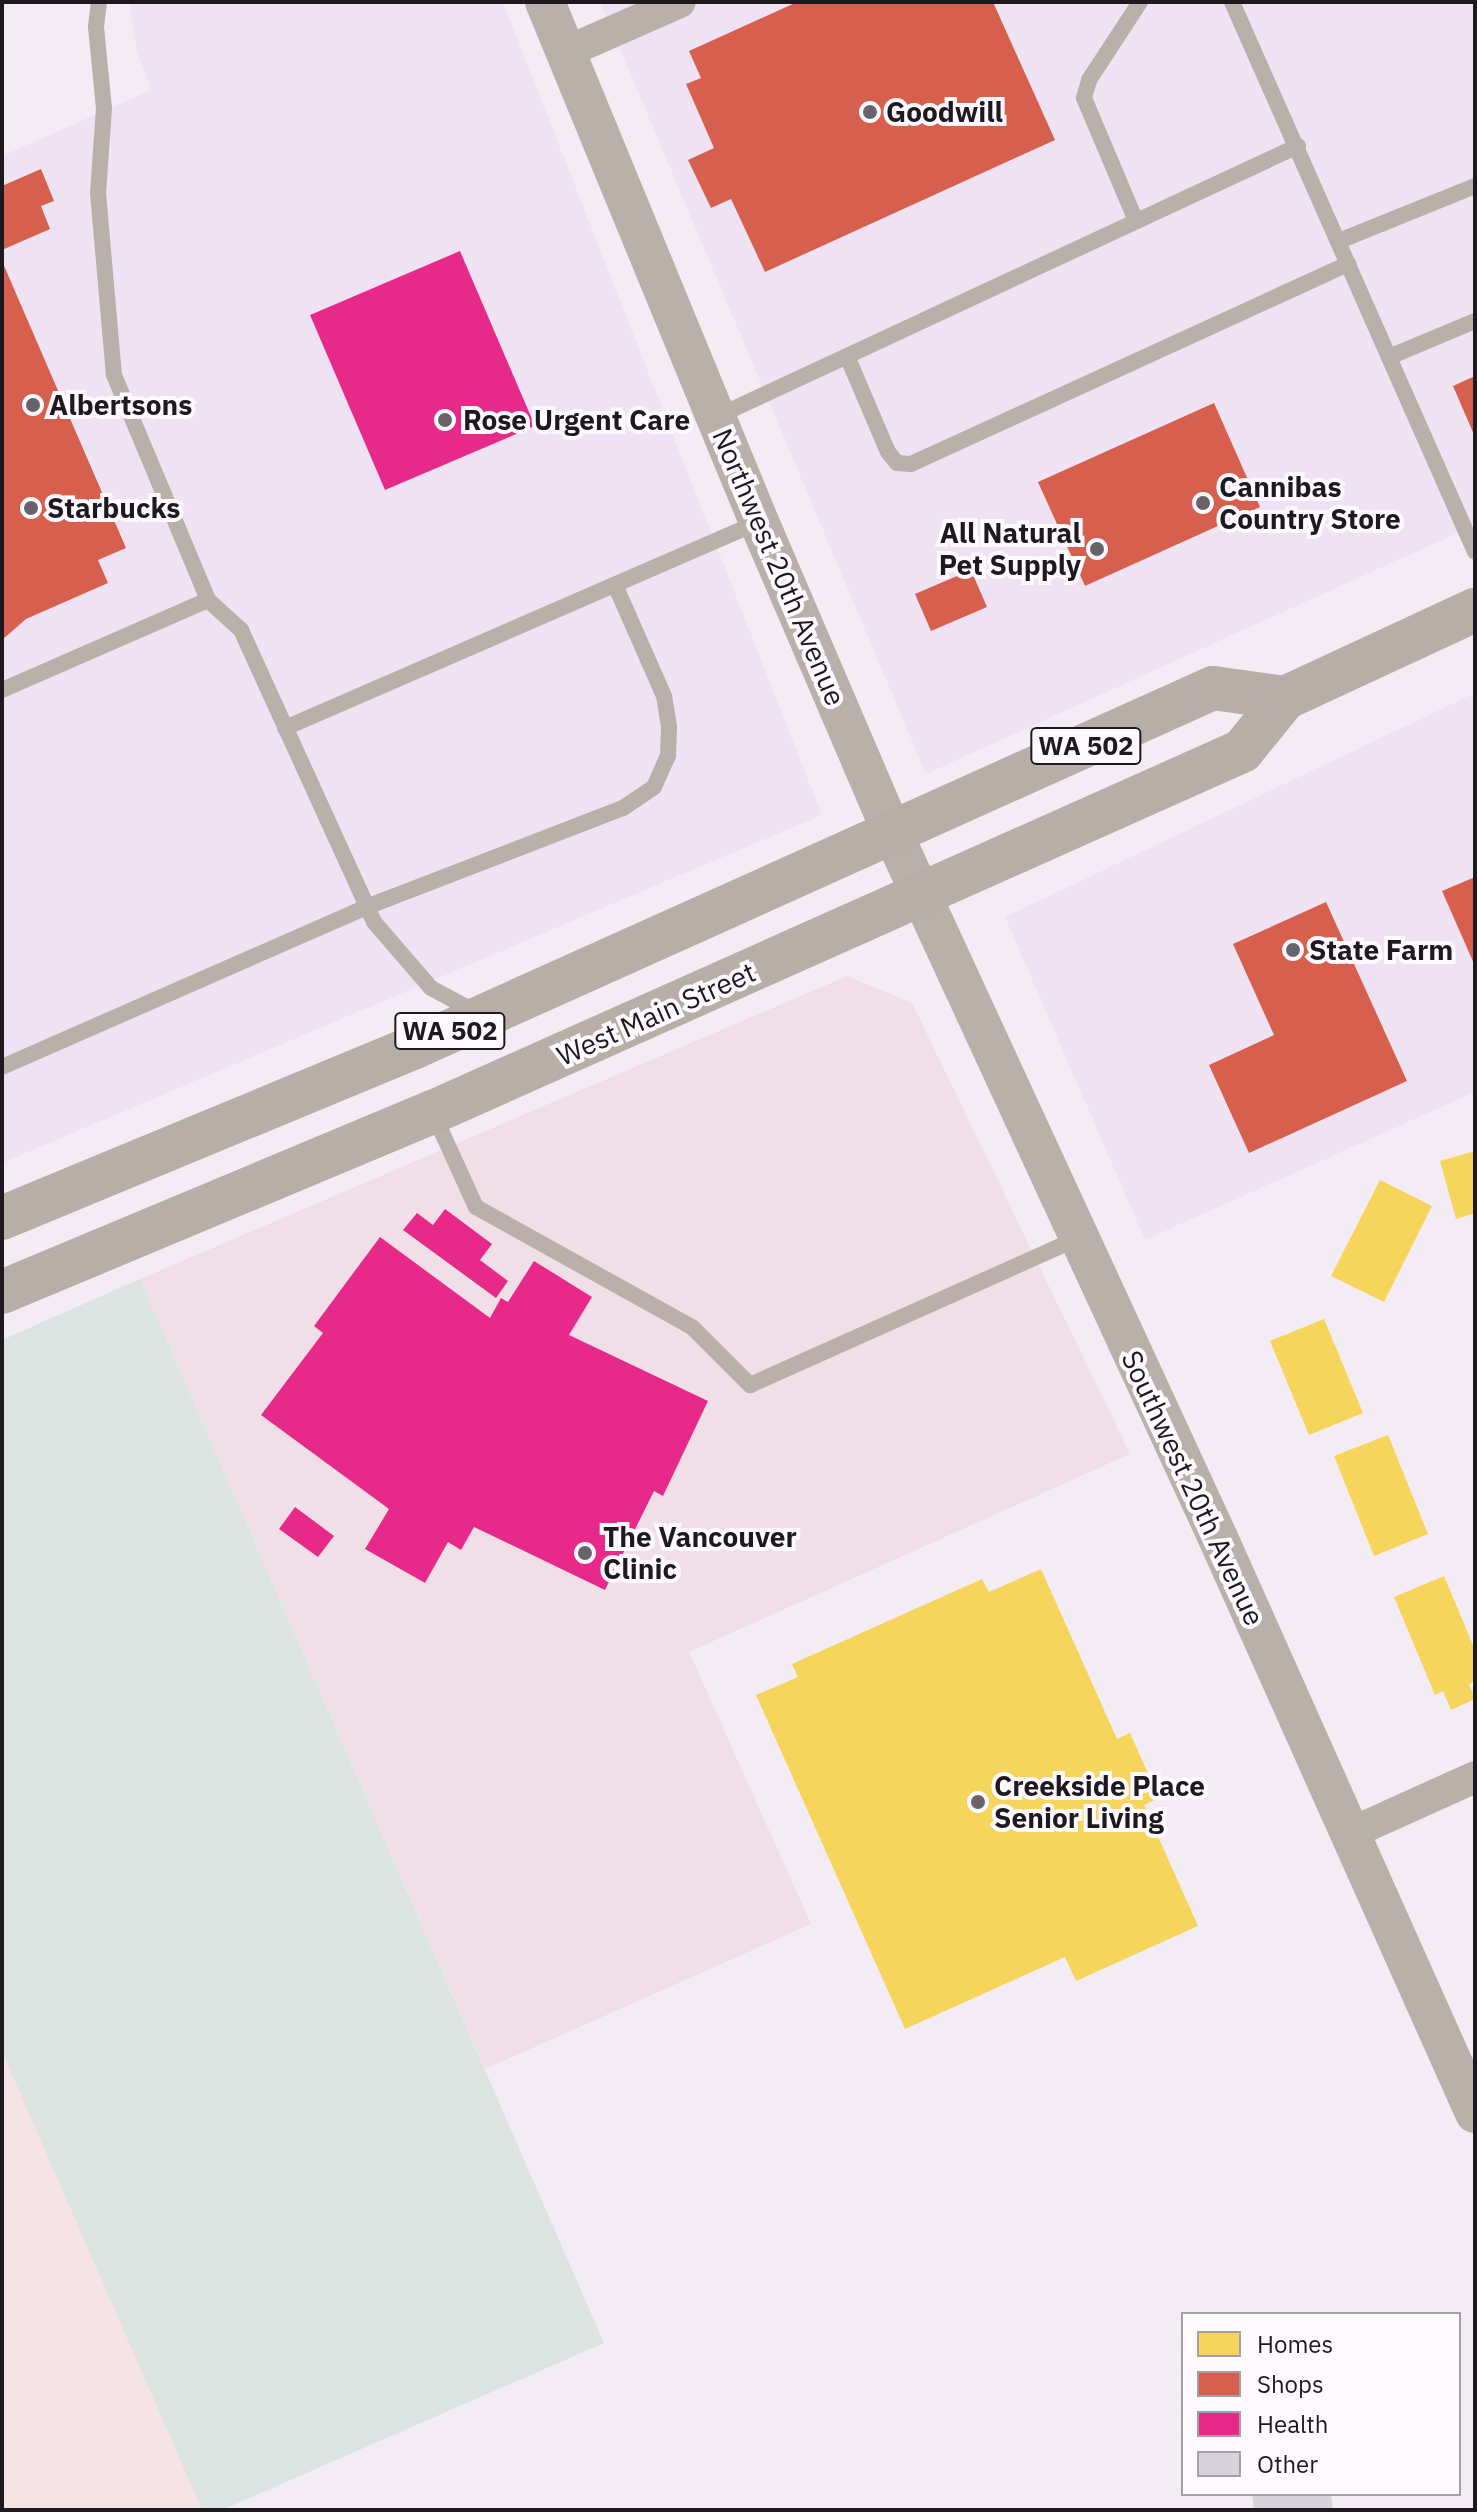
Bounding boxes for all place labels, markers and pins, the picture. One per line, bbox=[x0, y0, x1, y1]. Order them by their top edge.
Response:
place label: Goodwill bbox=[886, 95, 1003, 129]
marker: Goodwill bbox=[861, 103, 879, 121]
place label: Albertsons bbox=[49, 388, 192, 422]
marker: Albertsons bbox=[24, 396, 42, 414]
place label: Rose Urgent Care bbox=[463, 403, 690, 437]
marker: Rose Urgent Care bbox=[434, 409, 456, 431]
place label: Cannibas Country Store bbox=[1219, 470, 1401, 536]
place label: Starbucks bbox=[47, 491, 180, 525]
marker: Cannibas Country Store bbox=[1194, 494, 1212, 512]
marker: Starbucks bbox=[22, 499, 40, 517]
place label: All Natural Pet Supply bbox=[939, 516, 1081, 582]
marker: All Natural Pet Supply bbox=[1088, 540, 1106, 558]
place label: State Farm bbox=[1309, 933, 1453, 967]
marker: State Farm bbox=[1284, 941, 1302, 959]
place label: The Vancouver Clinic bbox=[603, 1520, 797, 1586]
marker: The Vancouver Clinic bbox=[574, 1542, 596, 1564]
place label: Creekside Place Senior Living bbox=[994, 1769, 1205, 1835]
marker: Creekside Place Senior Living bbox=[969, 1793, 987, 1811]

